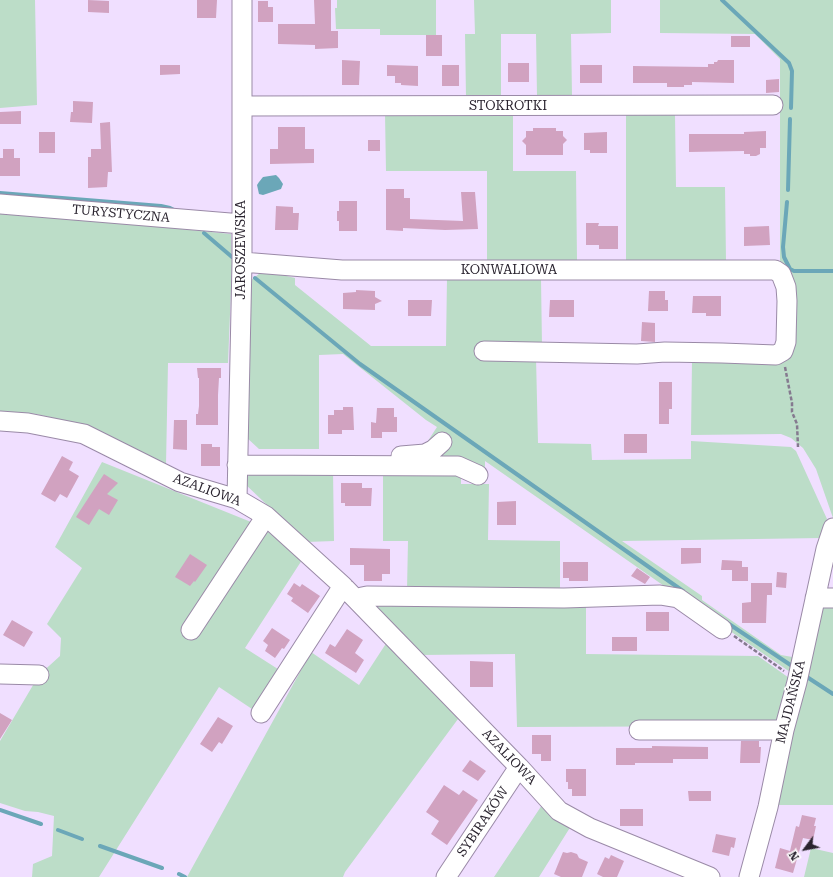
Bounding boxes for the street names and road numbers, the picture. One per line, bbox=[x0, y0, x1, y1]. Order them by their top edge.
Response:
street label: STOKROTKI bbox=[469, 98, 547, 114]
street label: JAROSZEWSKA bbox=[233, 200, 249, 300]
street label: TURYSTYCZNA bbox=[71, 202, 171, 226]
street label: KONWALIOWA bbox=[461, 262, 557, 278]
street label: AZALIOWA bbox=[171, 470, 243, 510]
street label: MAJDAŃSKA bbox=[773, 659, 809, 745]
street label: AZALIOWA bbox=[479, 726, 539, 788]
street label: SYBIRAKÓW bbox=[454, 784, 512, 860]

